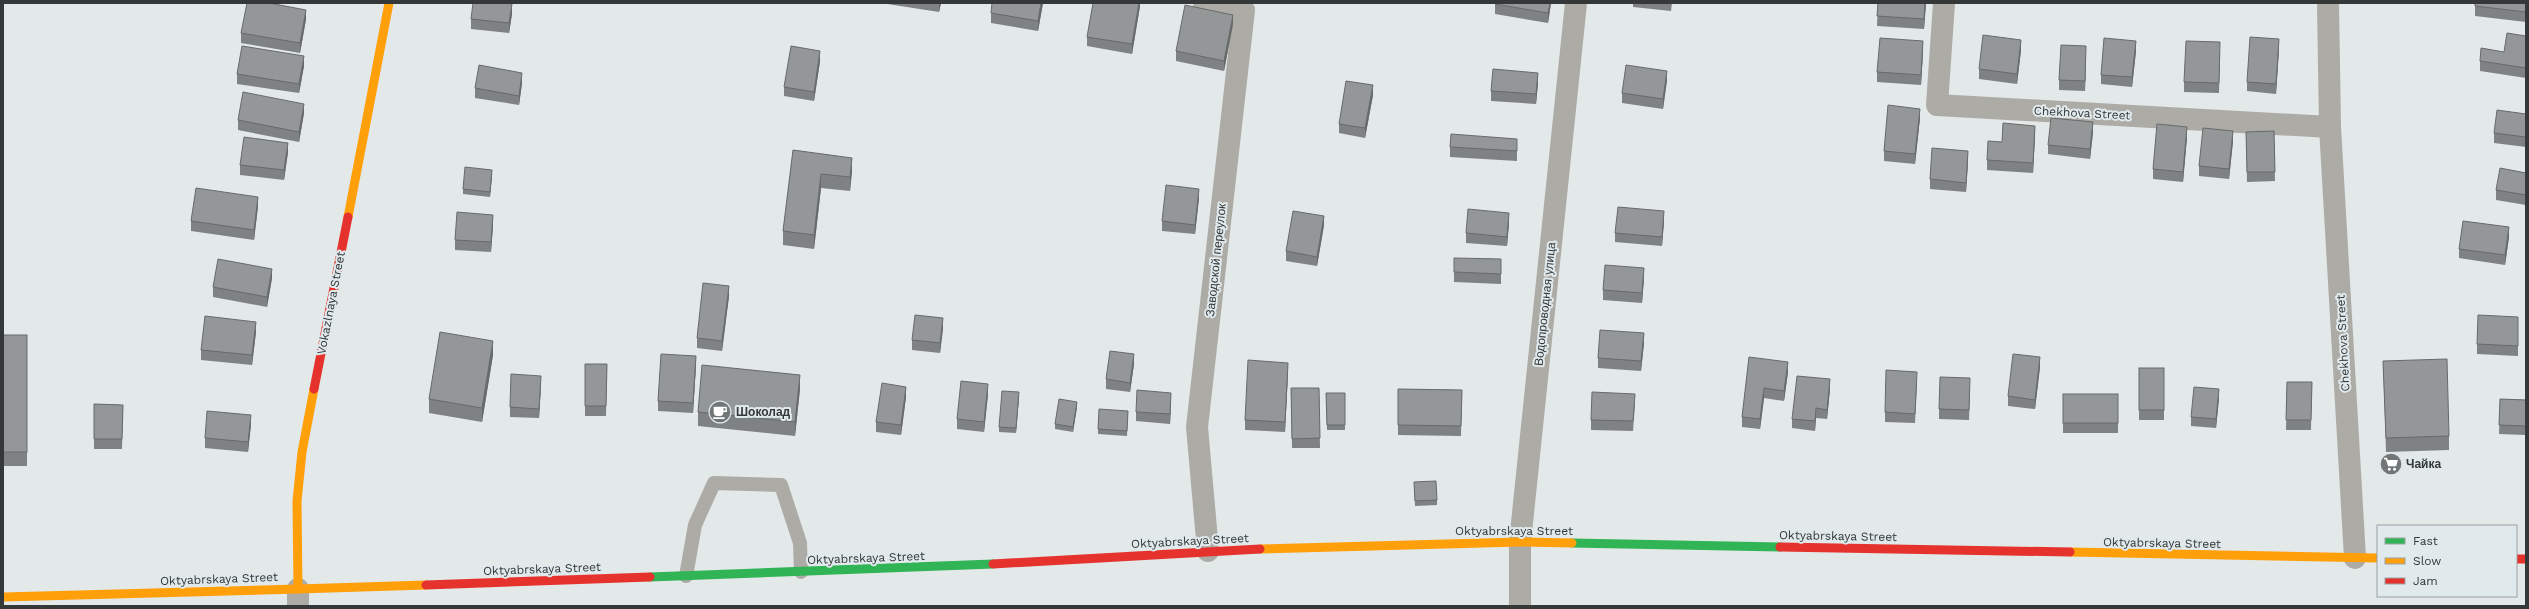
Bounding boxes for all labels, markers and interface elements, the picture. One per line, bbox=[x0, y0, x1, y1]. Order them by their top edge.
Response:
street label: Chekhova Street bbox=[2033, 103, 2131, 123]
street label: Заводской переулок bbox=[1203, 202, 1229, 317]
street label: Водопроводная улица bbox=[1532, 241, 1559, 367]
street label: Vokazlnaya Street bbox=[314, 250, 348, 356]
street label: Chekhova Street bbox=[2333, 294, 2353, 392]
cafe icon: Шоколад bbox=[707, 399, 733, 425]
place label: Шоколад bbox=[736, 405, 791, 419]
supermarket icon: Чайка bbox=[2378, 451, 2404, 477]
place label: Чайка bbox=[2406, 457, 2441, 471]
street label: Oktyabrskaya Street bbox=[1455, 524, 1573, 538]
legend bbox=[2377, 525, 2517, 597]
street label: Oktyabrskaya Street bbox=[1779, 528, 1897, 544]
street label: Oktyabrskaya Street bbox=[1131, 531, 1249, 551]
text: Fast bbox=[2413, 534, 2438, 548]
street label: Oktyabrskaya Street bbox=[2103, 535, 2221, 551]
street label: Oktyabrskaya Street bbox=[807, 549, 925, 567]
text: Slow bbox=[2413, 554, 2441, 568]
street label: Oktyabrskaya Street bbox=[483, 560, 601, 578]
street label: Oktyabrskaya Street bbox=[160, 570, 278, 588]
text: Jam bbox=[2413, 574, 2438, 588]

